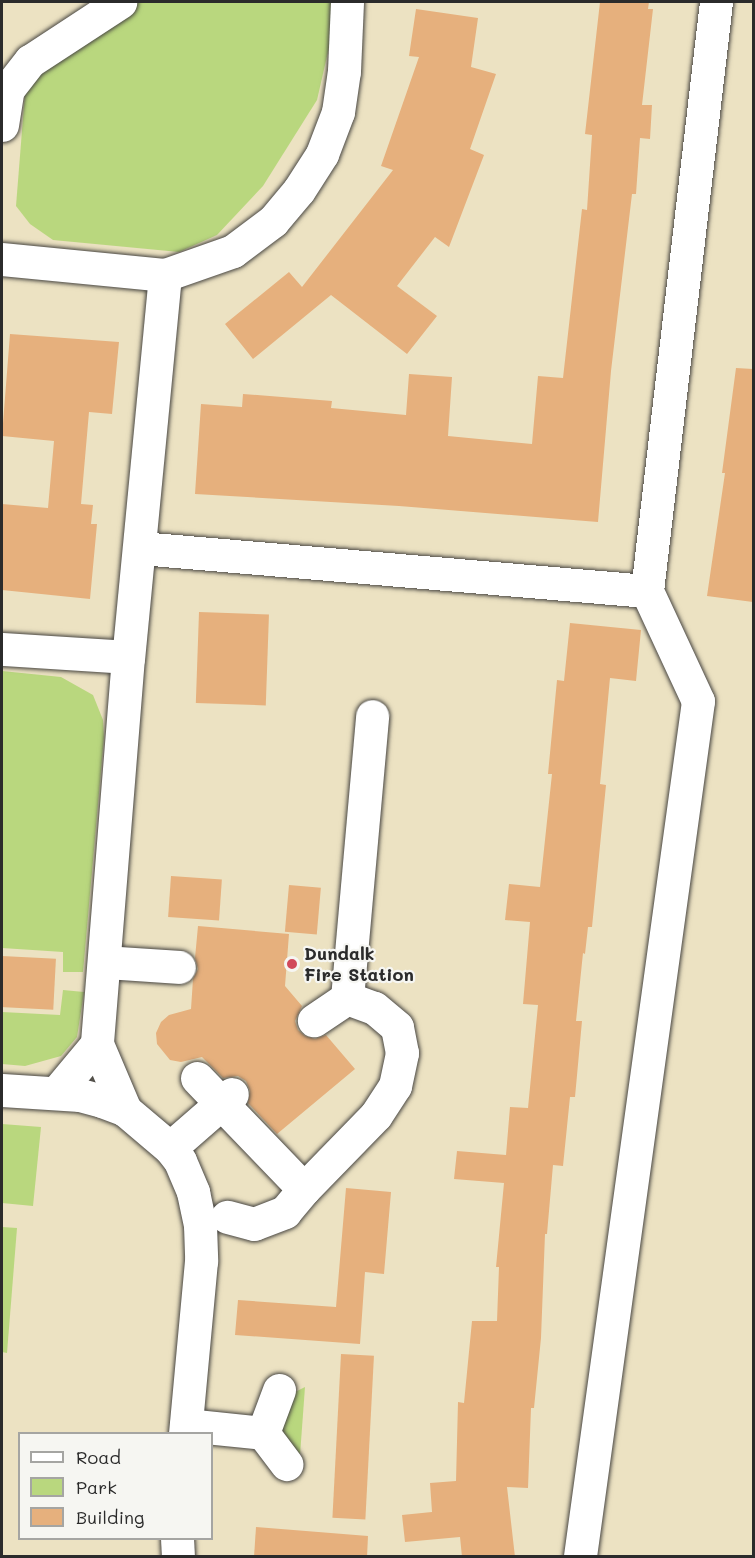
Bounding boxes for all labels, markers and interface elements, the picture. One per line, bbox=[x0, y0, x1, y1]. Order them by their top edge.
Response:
place label: Dundalk Fire Station bbox=[304, 943, 414, 986]
marker: Dundalk Fire Station bbox=[285, 957, 299, 971]
legend bbox=[18, 1432, 213, 1540]
text: Road bbox=[76, 1445, 121, 1469]
text: Park bbox=[76, 1475, 117, 1499]
text: Building bbox=[76, 1505, 144, 1529]

